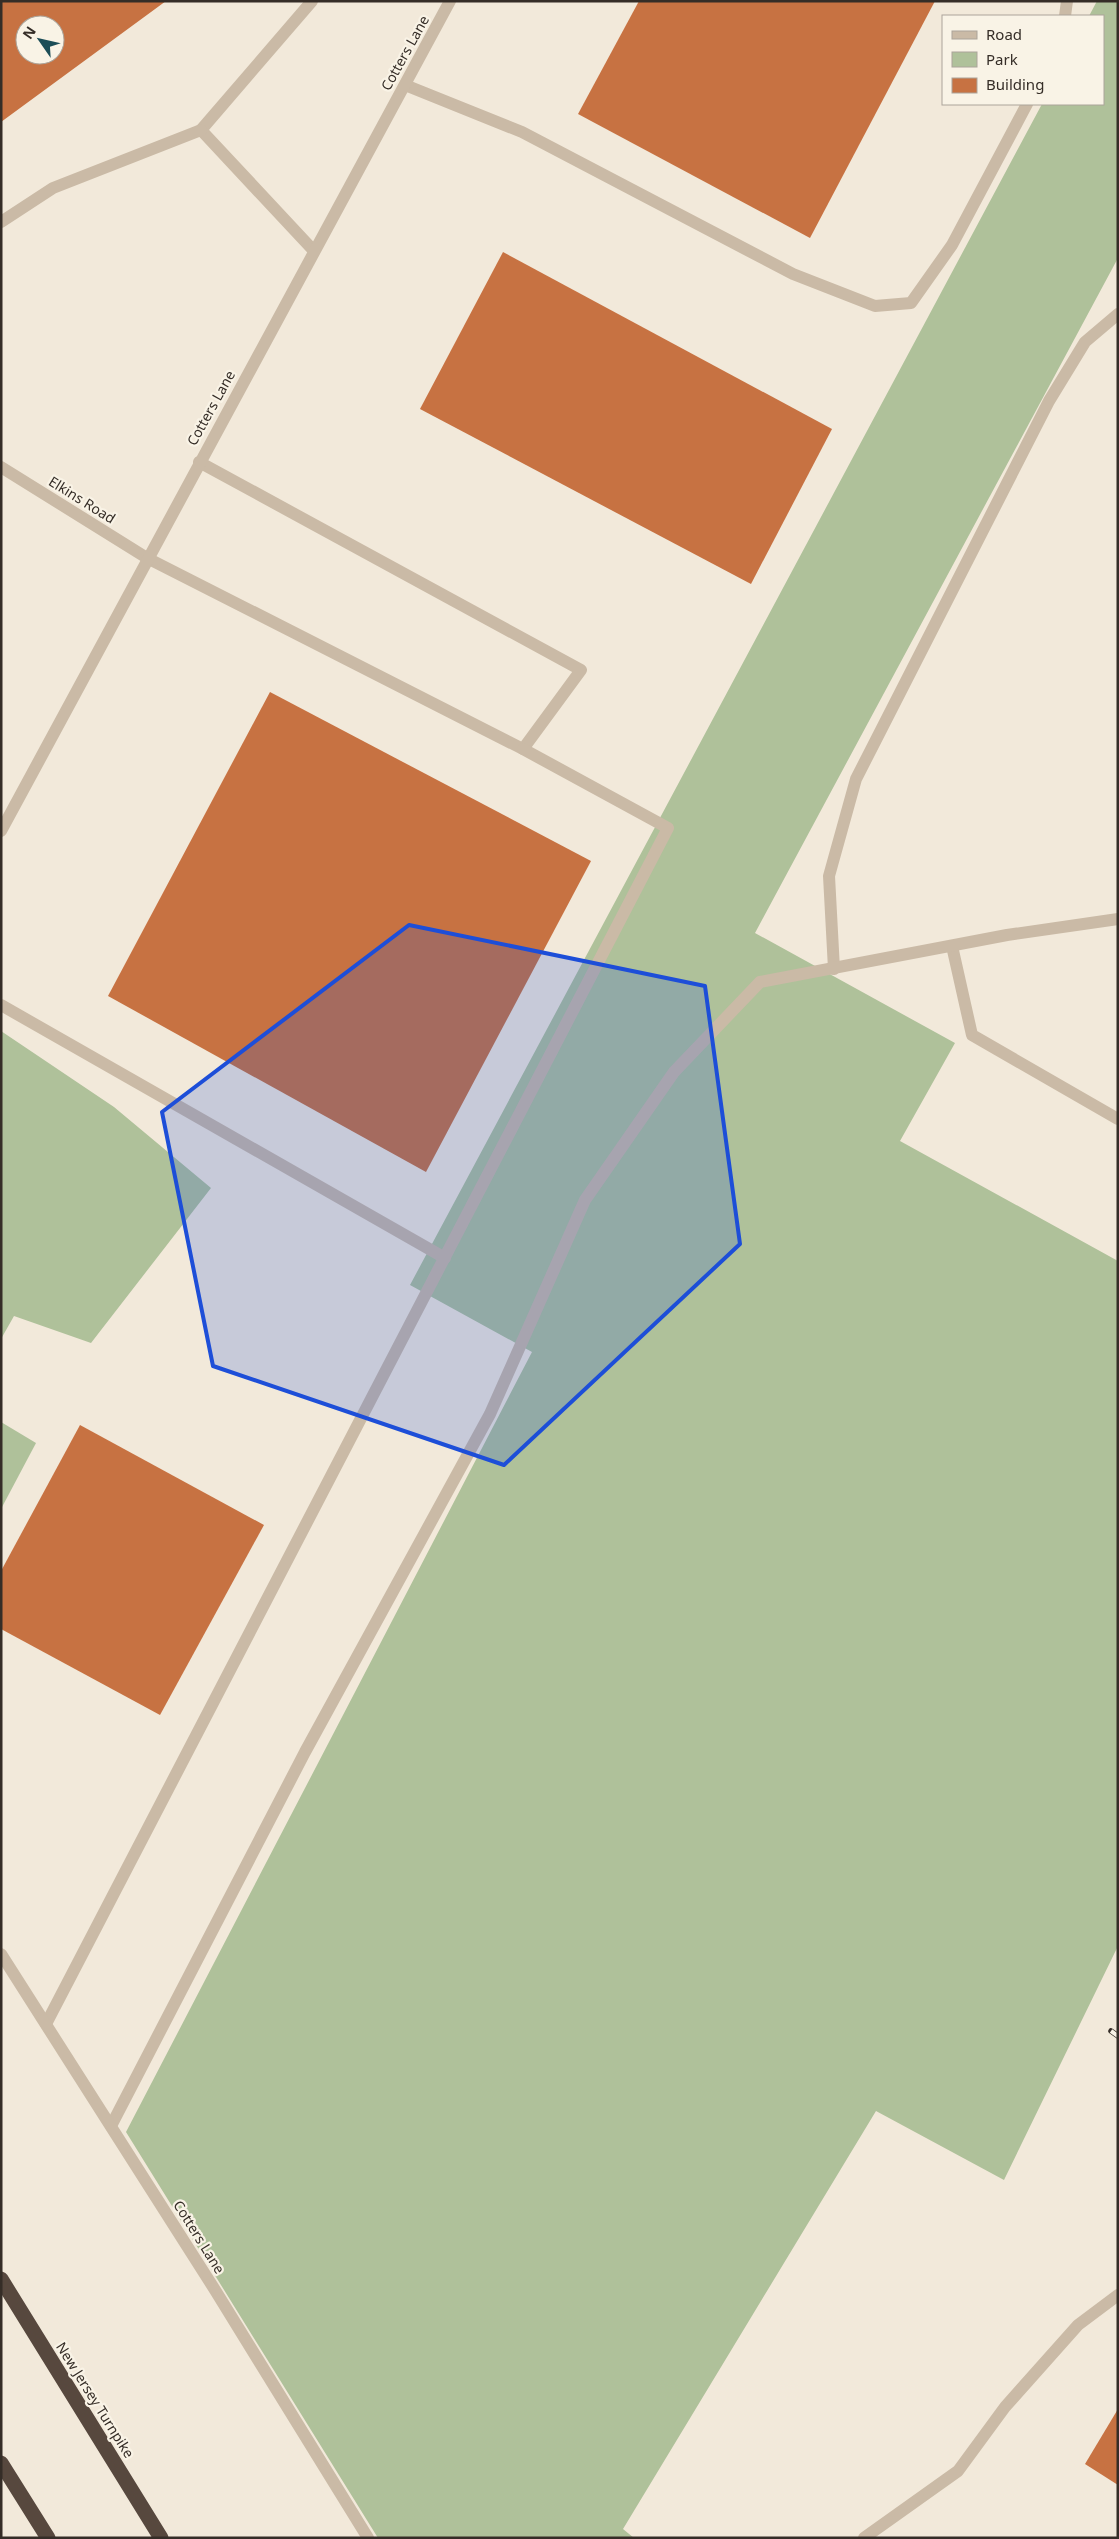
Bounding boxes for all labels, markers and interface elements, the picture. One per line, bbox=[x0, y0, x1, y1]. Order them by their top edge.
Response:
street label: Cotters Lane bbox=[376, 12, 433, 94]
north arrow bbox=[15, 15, 65, 65]
legend bbox=[942, 15, 1104, 105]
text: N bbox=[18, 22, 40, 42]
text: Road bbox=[986, 24, 1022, 44]
text: Park bbox=[986, 49, 1018, 69]
text: Building bbox=[986, 74, 1044, 94]
street label: Cotters Lane bbox=[182, 367, 239, 449]
street label: Elkins Road bbox=[45, 472, 119, 528]
street label: Cotters Lane bbox=[169, 2196, 230, 2277]
street label: New Jersey Turnpike bbox=[52, 2338, 139, 2461]

